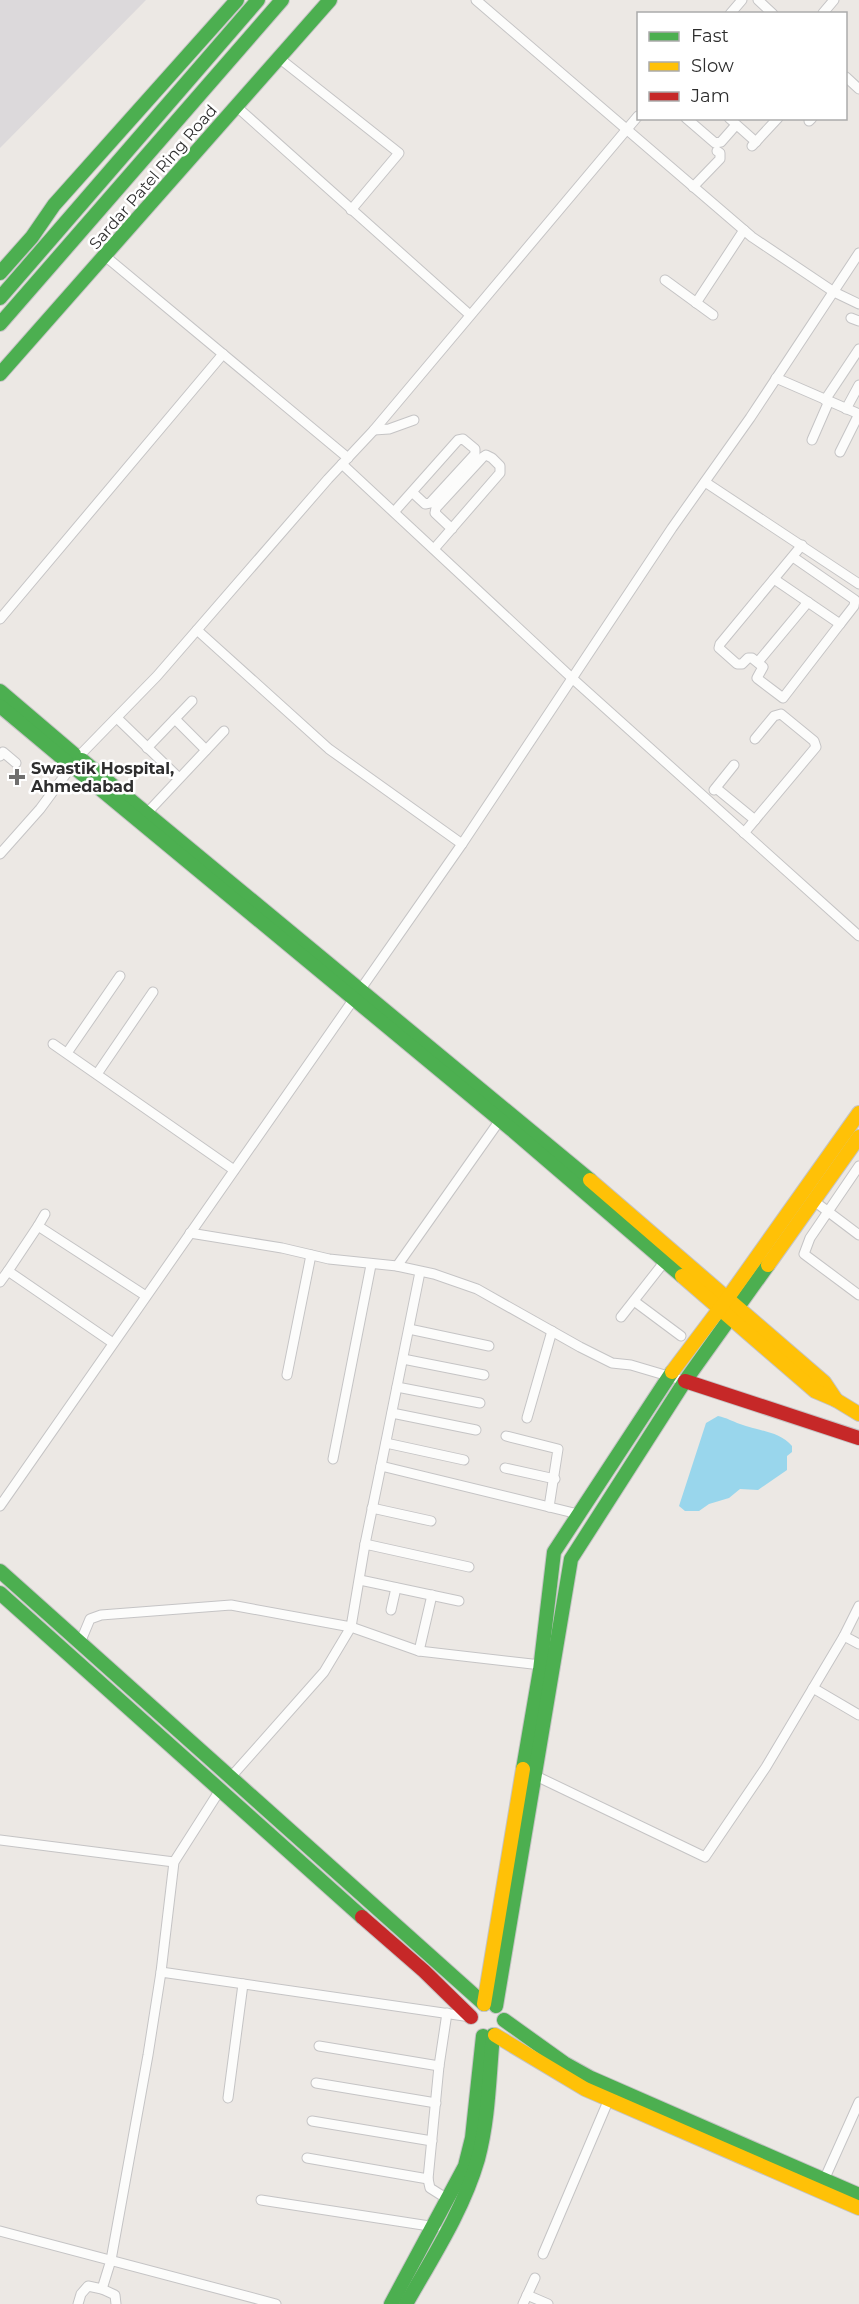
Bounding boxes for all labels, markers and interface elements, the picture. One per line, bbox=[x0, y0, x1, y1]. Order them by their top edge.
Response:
legend bbox=[637, 12, 847, 120]
text: Fast bbox=[691, 25, 729, 47]
text: Slow bbox=[691, 55, 734, 77]
text: Jam bbox=[690, 85, 730, 107]
street label: Sardar Patel Ring Road bbox=[85, 101, 221, 253]
place label: Swastik Hospital, Ahmedabad bbox=[30, 759, 174, 796]
marker: Swastik Hospital, Ahmedabad bbox=[8, 768, 26, 786]

